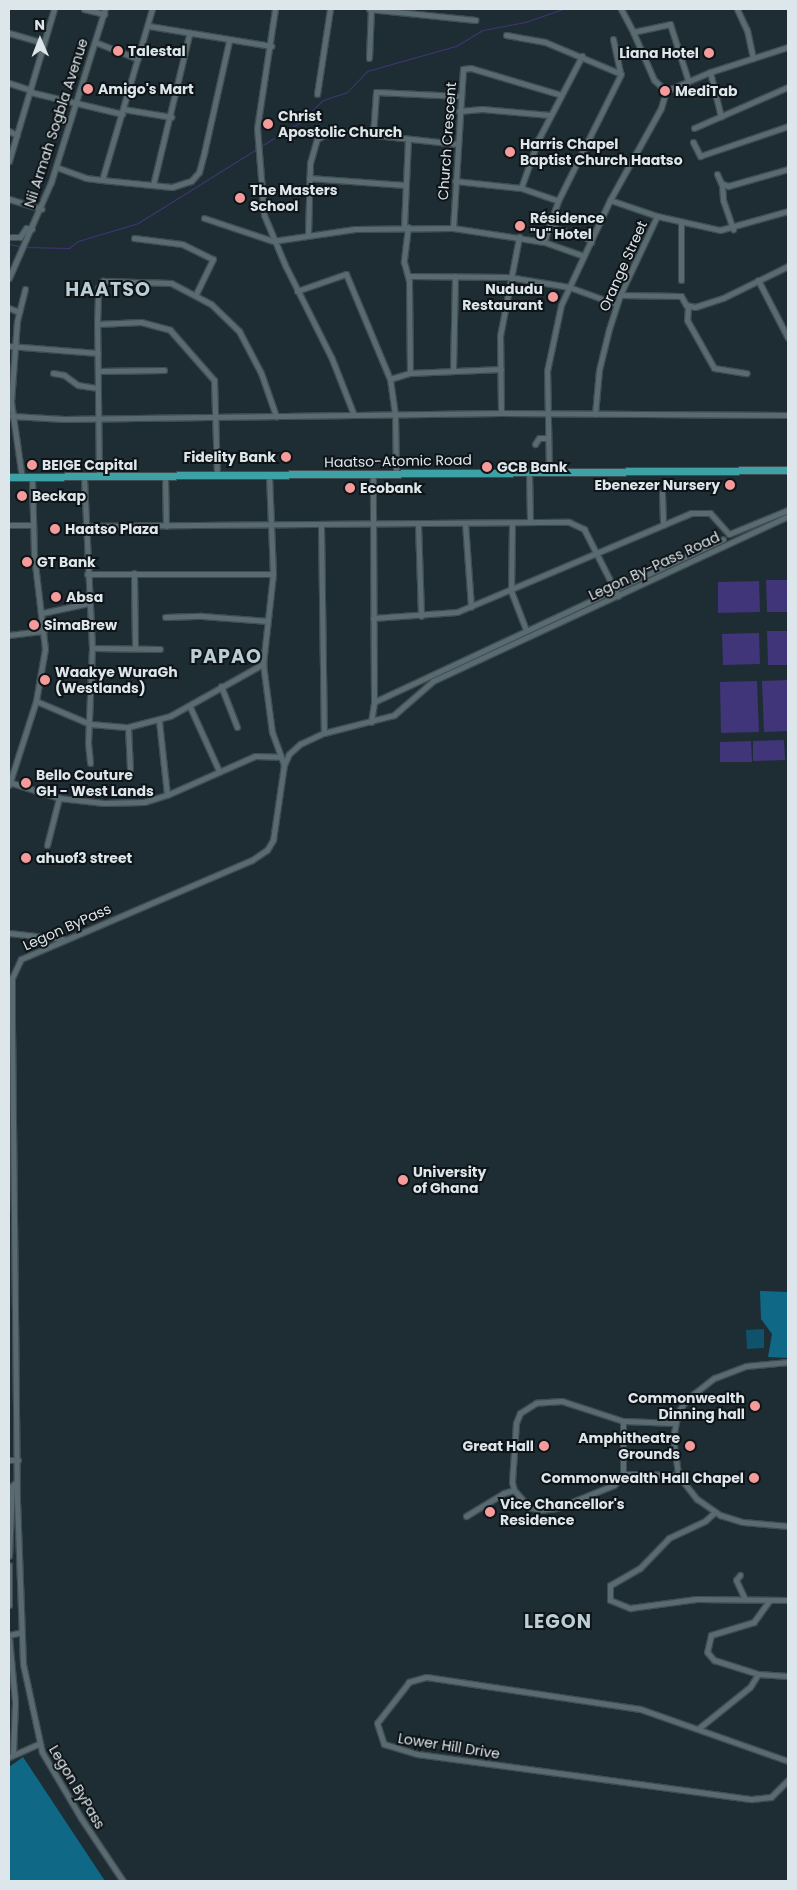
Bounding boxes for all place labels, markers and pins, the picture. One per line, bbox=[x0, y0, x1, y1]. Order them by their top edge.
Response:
place label: Talestal bbox=[128, 43, 186, 59]
marker: Talestal bbox=[112, 45, 124, 57]
place label: Liana Hotel bbox=[619, 45, 699, 61]
marker: Liana Hotel bbox=[703, 47, 715, 59]
place label: Amigo's Mart bbox=[98, 81, 194, 97]
marker: Amigo's Mart bbox=[82, 83, 94, 95]
place label: MediTab bbox=[675, 83, 737, 99]
marker: MediTab bbox=[659, 85, 671, 97]
place label: Christ Apostolic Church bbox=[278, 108, 402, 140]
marker: Christ Apostolic Church bbox=[262, 118, 274, 130]
place label: Harris Chapel Baptist Church Haatso bbox=[520, 136, 683, 168]
marker: Harris Chapel Baptist Church Haatso bbox=[504, 146, 516, 158]
place label: The Masters School bbox=[250, 182, 338, 214]
marker: The Masters School bbox=[234, 192, 246, 204]
place label: Résidence "U" Hotel bbox=[530, 210, 604, 242]
marker: Résidence "U" Hotel bbox=[514, 220, 526, 232]
place label: Nududu Restaurant bbox=[462, 281, 543, 314]
marker: Nududu Restaurant bbox=[547, 291, 559, 303]
place label: Fidelity Bank bbox=[184, 449, 276, 465]
marker: Fidelity Bank bbox=[280, 451, 292, 463]
place label: BEIGE Capital bbox=[42, 457, 137, 473]
marker: BEIGE Capital bbox=[26, 459, 38, 471]
place label: GCB Bank bbox=[497, 459, 567, 475]
marker: GCB Bank bbox=[481, 461, 493, 473]
place label: Ebenezer Nursery bbox=[594, 477, 720, 493]
marker: Ebenezer Nursery bbox=[724, 479, 736, 491]
place label: Ecobank bbox=[360, 480, 422, 496]
marker: Ecobank bbox=[344, 482, 356, 494]
place label: Beckap bbox=[32, 488, 86, 504]
marker: Beckap bbox=[16, 490, 28, 502]
place label: Haatso Plaza bbox=[65, 521, 158, 537]
marker: Haatso Plaza bbox=[49, 523, 61, 535]
place label: GT Bank bbox=[37, 554, 96, 570]
marker: GT Bank bbox=[21, 556, 33, 568]
place label: Absa bbox=[66, 589, 103, 605]
marker: Absa bbox=[50, 591, 62, 603]
place label: SimaBrew bbox=[44, 617, 117, 633]
marker: SimaBrew bbox=[28, 619, 40, 631]
place label: Waakye WuraGh (Westlands) bbox=[55, 664, 178, 696]
marker: Waakye WuraGh (Westlands) bbox=[39, 674, 51, 686]
place label: Bello Couture GH - West Lands bbox=[36, 767, 154, 800]
marker: Bello Couture GH - West Lands bbox=[20, 777, 32, 789]
place label: ahuof3 street bbox=[36, 850, 132, 866]
marker: ahuof3 street bbox=[20, 852, 32, 864]
place label: University of Ghana bbox=[413, 1164, 486, 1196]
marker: University of Ghana bbox=[397, 1174, 409, 1186]
place label: Commonwealth Dinning hall bbox=[628, 1390, 745, 1422]
marker: Commonwealth Dinning hall bbox=[749, 1400, 761, 1412]
place label: Amphitheatre Grounds bbox=[578, 1430, 680, 1462]
place label: Great Hall bbox=[463, 1438, 534, 1454]
marker: Great Hall bbox=[538, 1440, 550, 1452]
marker: Amphitheatre Grounds bbox=[684, 1440, 696, 1452]
place label: Commonwealth Hall Chapel bbox=[541, 1470, 744, 1486]
marker: Commonwealth Hall Chapel bbox=[748, 1472, 760, 1484]
place label: Vice Chancellor's Residence bbox=[500, 1496, 625, 1528]
marker: Vice Chancellor's Residence bbox=[484, 1506, 496, 1518]

